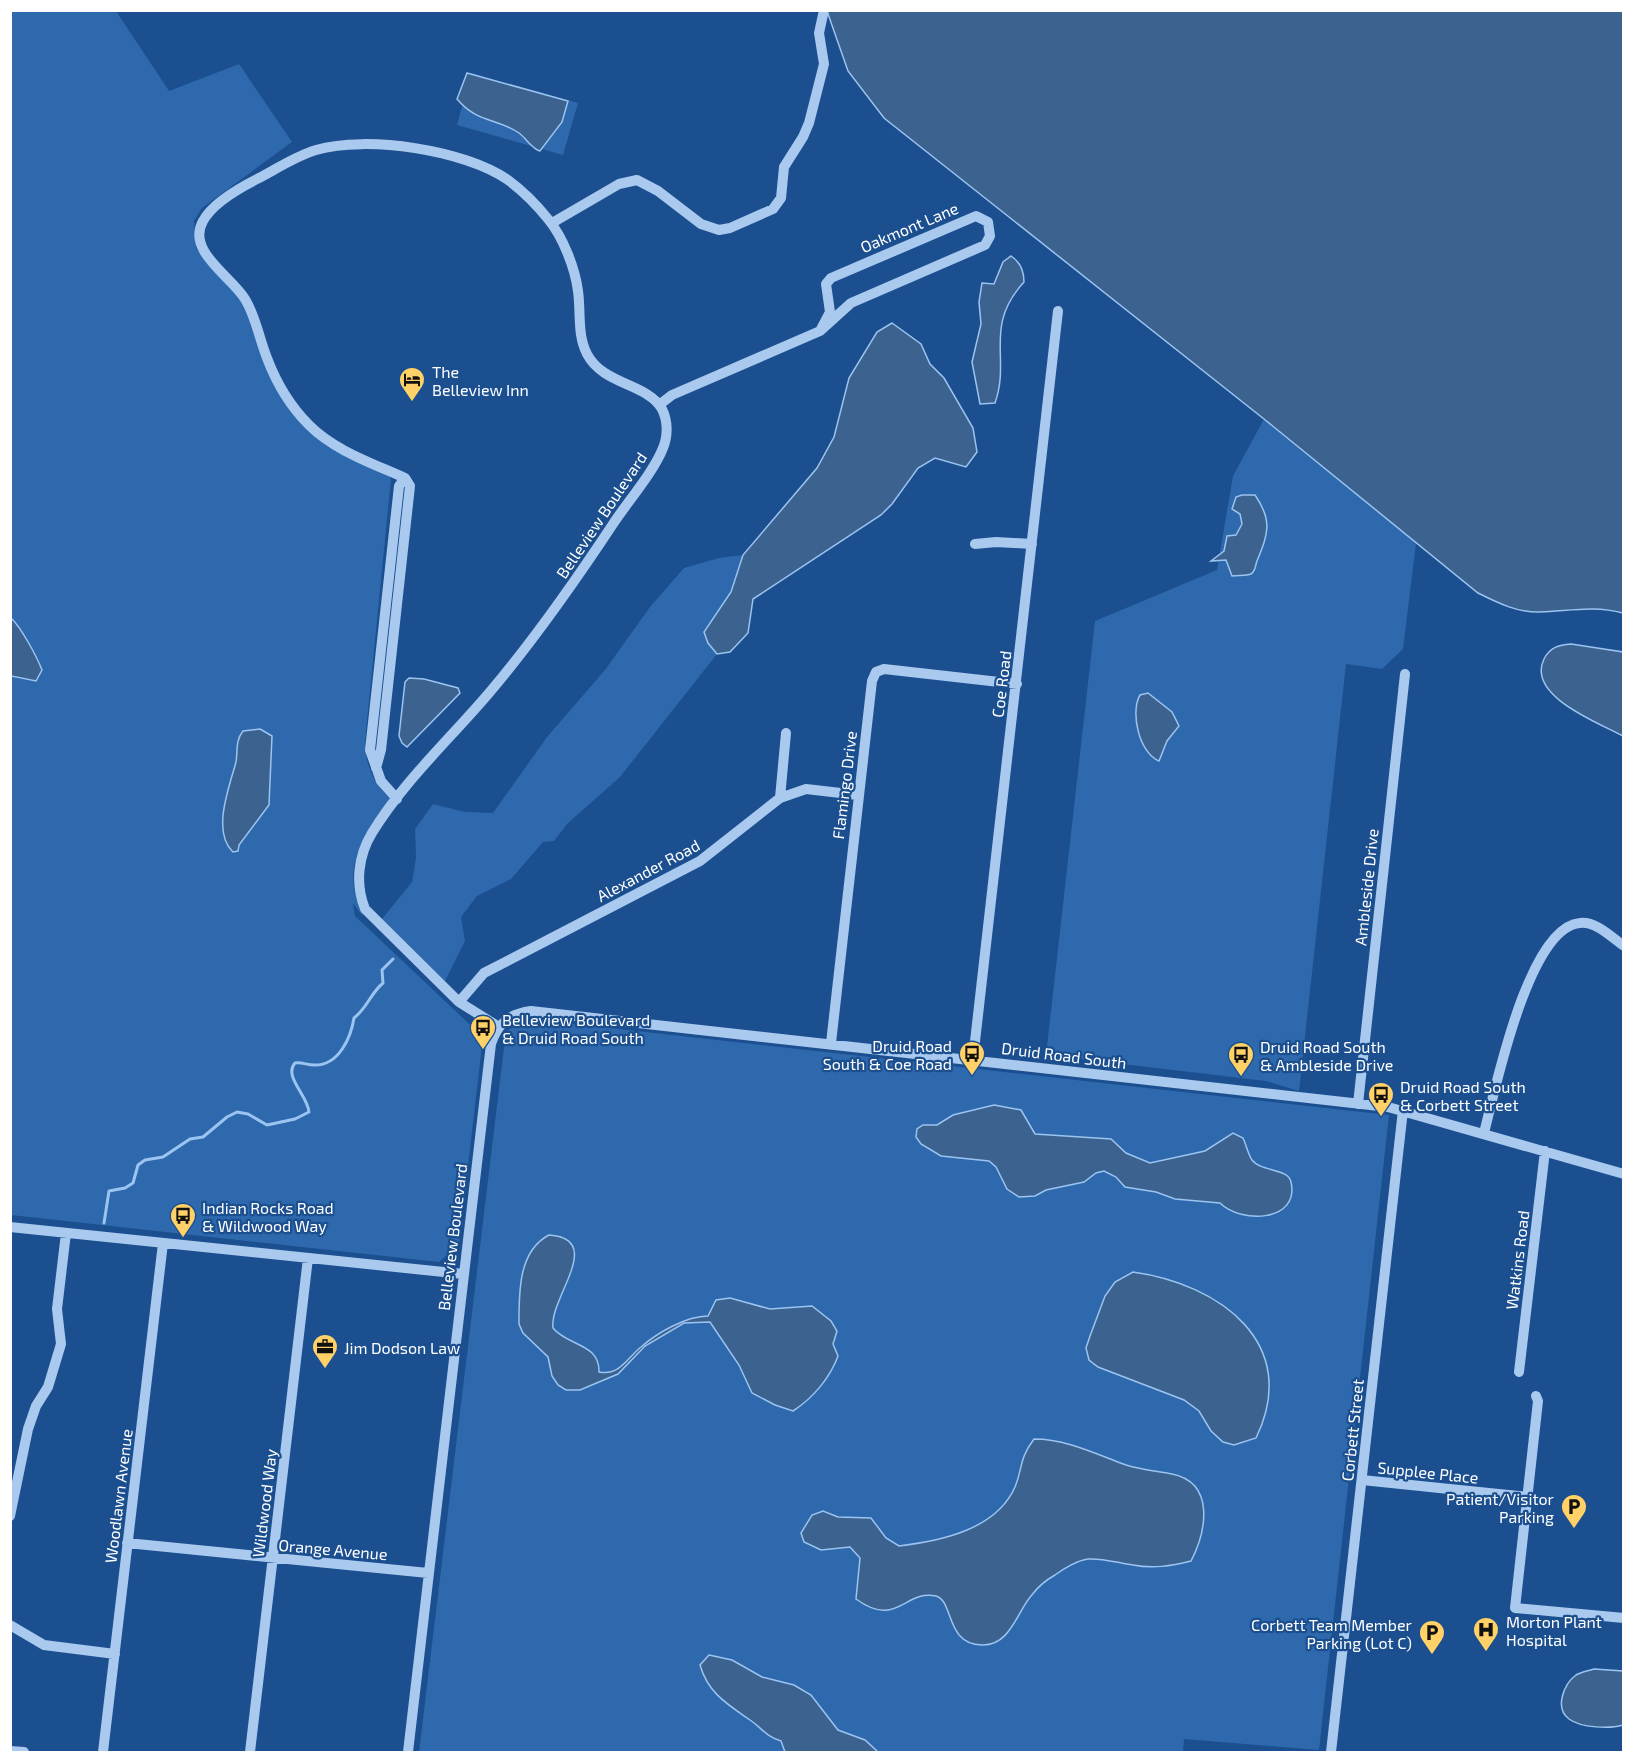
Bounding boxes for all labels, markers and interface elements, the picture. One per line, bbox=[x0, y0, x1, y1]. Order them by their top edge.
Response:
street label: Oakmont Lane bbox=[857, 198, 961, 256]
place label: The Belleview Inn bbox=[432, 362, 529, 399]
hotel icon: The Belleview Inn bbox=[397, 365, 427, 403]
street label: Belleview Boulevard bbox=[552, 448, 650, 582]
street label: Coe Road bbox=[987, 649, 1015, 719]
street label: Flamingo Drive bbox=[828, 730, 860, 840]
street label: Ambleside Drive bbox=[1350, 827, 1382, 947]
street label: Alexander Road bbox=[593, 835, 703, 905]
place label: Belleview Boulevard & Druid Road South bbox=[502, 1010, 650, 1047]
bus stop icon: Belleview Boulevard & Druid Road South bbox=[468, 1013, 498, 1051]
place label: Druid Road South & Coe Road bbox=[823, 1036, 952, 1073]
place label: Druid Road South & Ambleside Drive bbox=[1260, 1037, 1393, 1074]
street label: Druid Road South bbox=[1000, 1038, 1128, 1072]
bus stop icon: Druid Road South & Coe Road bbox=[957, 1039, 987, 1077]
bus stop icon: Druid Road South & Ambleside Drive bbox=[1226, 1040, 1256, 1078]
place label: Druid Road South & Corbett Street bbox=[1400, 1077, 1526, 1114]
bus stop icon: Druid Road South & Corbett Street bbox=[1366, 1080, 1396, 1118]
street label: Belleview Boulevard bbox=[434, 1162, 470, 1312]
place label: Indian Rocks Road & Wildwood Way bbox=[202, 1198, 334, 1235]
bus stop icon: Indian Rocks Road & Wildwood Way bbox=[168, 1201, 198, 1239]
street label: Watkins Road bbox=[1501, 1209, 1533, 1311]
office icon: Jim Dodson Law bbox=[310, 1332, 340, 1370]
place label: Jim Dodson Law bbox=[344, 1338, 460, 1357]
street label: Corbett Street bbox=[1337, 1378, 1367, 1482]
street label: Woodlawn Avenue bbox=[100, 1428, 136, 1564]
street label: Wildwood Way bbox=[248, 1447, 280, 1558]
street label: Supplee Place bbox=[1377, 1457, 1479, 1487]
place label: Patient/Visitor Parking bbox=[1446, 1489, 1555, 1526]
parking icon: Patient/Visitor Parking bbox=[1559, 1492, 1589, 1530]
street label: Orange Avenue bbox=[278, 1535, 388, 1563]
place label: Morton Plant Hospital bbox=[1506, 1612, 1602, 1649]
place label: Corbett Team Member Parking (Lot C) bbox=[1251, 1615, 1413, 1652]
hospital icon: Morton Plant Hospital bbox=[1471, 1615, 1501, 1653]
parking icon: Corbett Team Member Parking (Lot C) bbox=[1417, 1618, 1447, 1656]

